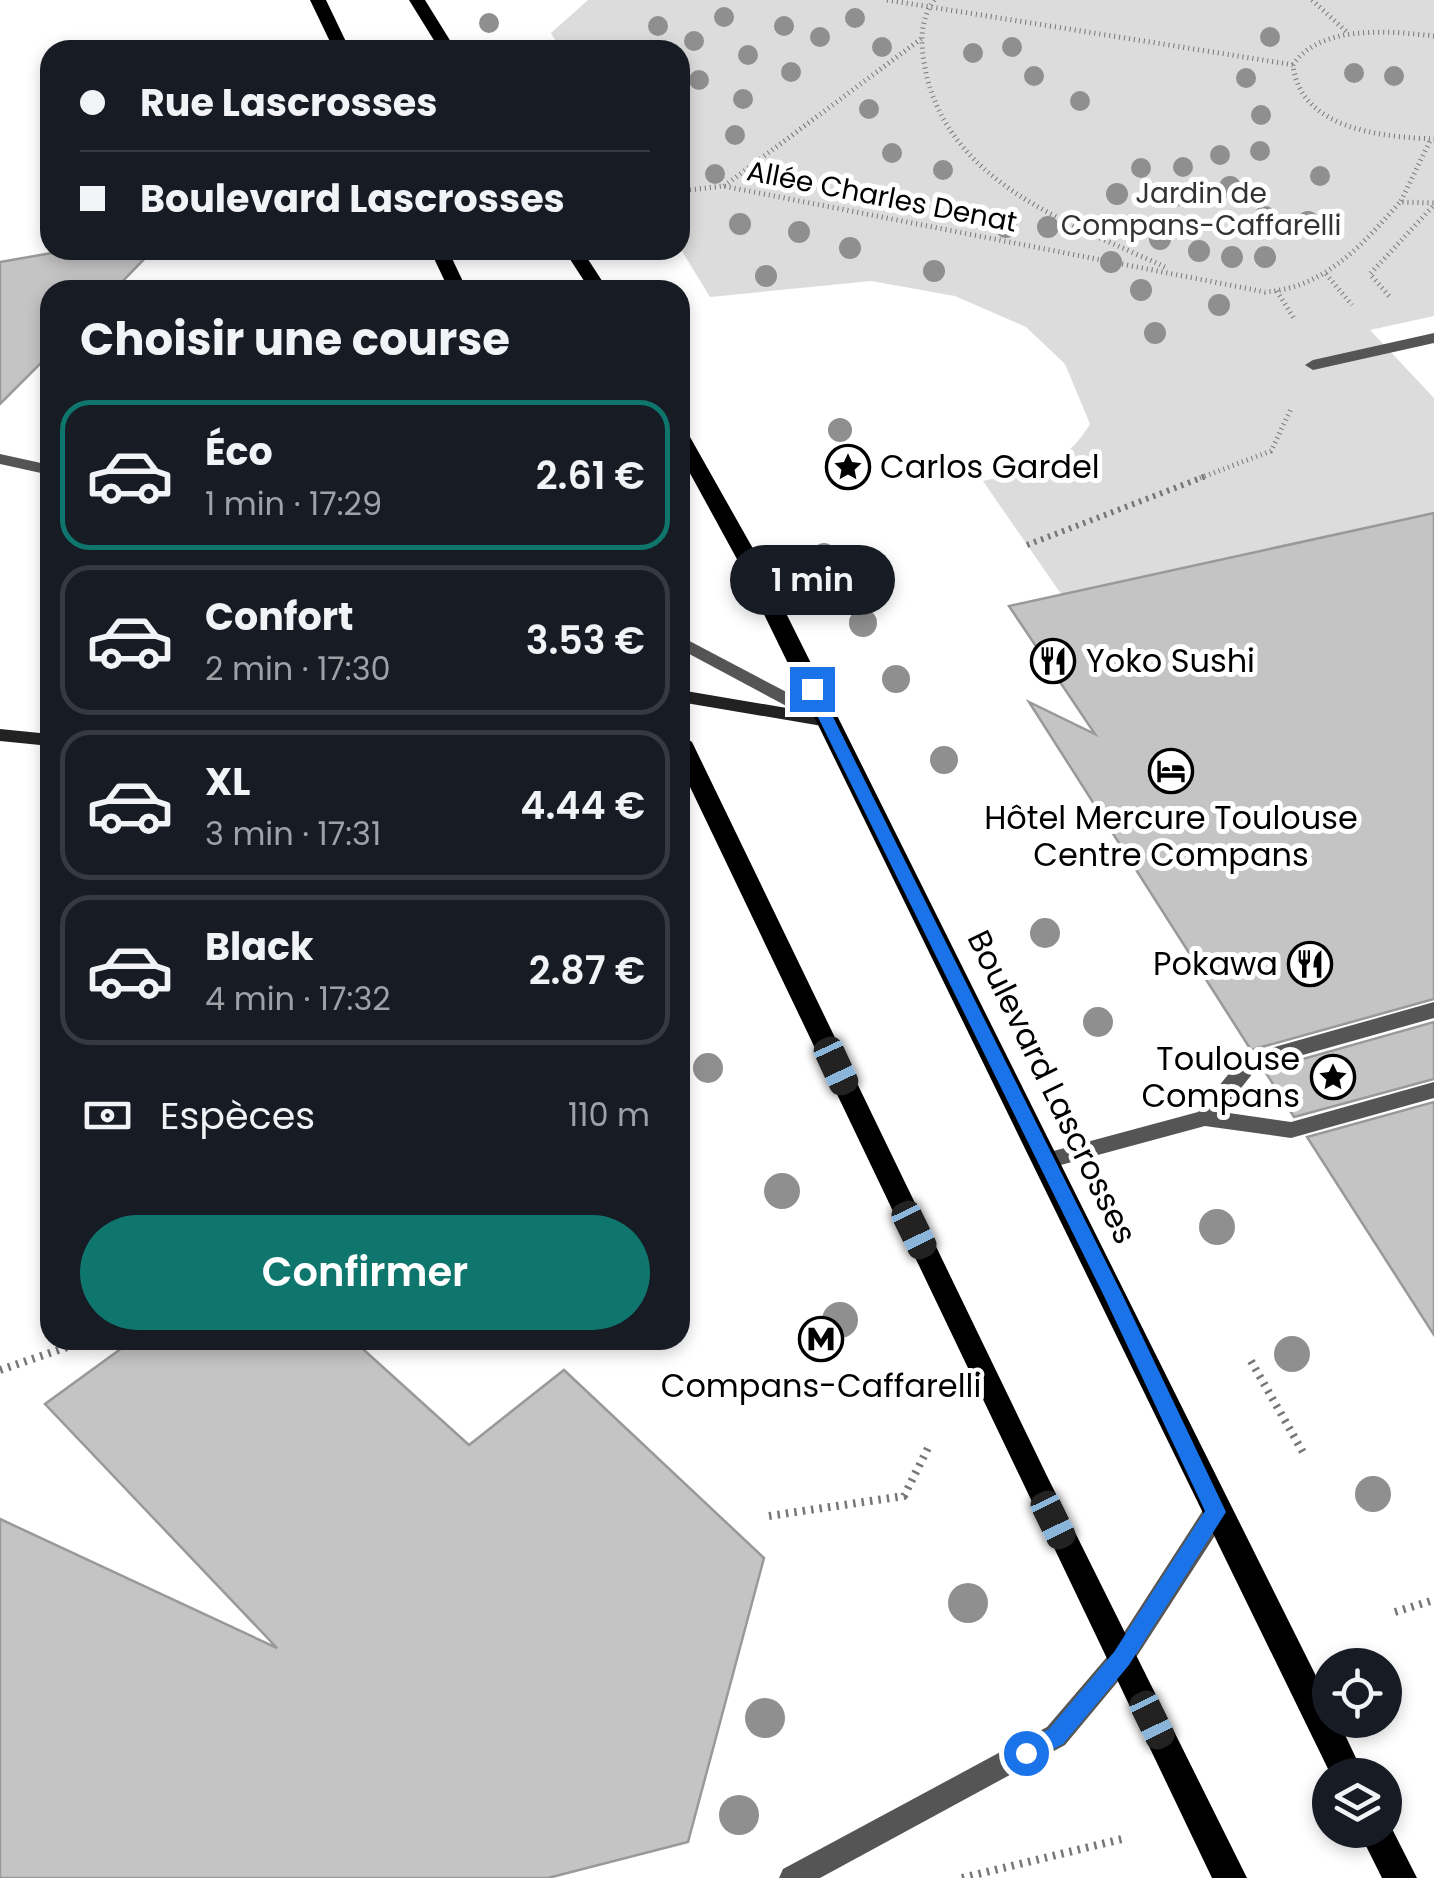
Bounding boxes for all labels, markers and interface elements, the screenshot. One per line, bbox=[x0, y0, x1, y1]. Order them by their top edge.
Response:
text: Rue Lascrosses bbox=[140, 76, 437, 129]
street label: Allée Charles Denat bbox=[744, 151, 1020, 242]
text: Boulevard Lascrosses bbox=[140, 172, 565, 225]
park label: Jardin de Compans-Caffarelli bbox=[1061, 174, 1341, 245]
text: Choisir une course bbox=[80, 308, 510, 371]
text: Éco bbox=[205, 425, 273, 478]
icon: car bbox=[85, 430, 175, 520]
place icon: Carlos Gardel bbox=[825, 444, 871, 490]
place label: Carlos Gardel bbox=[880, 444, 1100, 489]
text: 2.61 € bbox=[536, 449, 645, 502]
text: 1 min · 17:29 bbox=[205, 481, 382, 526]
callout: 1 min bbox=[730, 544, 894, 614]
text: 1 min bbox=[771, 557, 854, 602]
text: Confort bbox=[205, 590, 353, 643]
icon: car bbox=[85, 595, 175, 685]
text: 3.53 € bbox=[526, 614, 645, 667]
restaurant icon: Yoko Sushi bbox=[1030, 638, 1076, 684]
place label: Yoko Sushi bbox=[1086, 638, 1255, 683]
text: 2 min · 17:30 bbox=[205, 646, 391, 691]
route end bbox=[790, 667, 835, 712]
hotel icon: Hôtel Mercure Toulouse Centre Compans bbox=[1148, 748, 1194, 794]
text: XL bbox=[205, 755, 250, 808]
icon: car bbox=[85, 760, 175, 850]
text: 4.44 € bbox=[520, 779, 645, 832]
place label: Hôtel Mercure Toulouse Centre Compans bbox=[984, 795, 1358, 877]
text: 3 min · 17:31 bbox=[205, 811, 381, 856]
text: Black bbox=[205, 920, 314, 973]
street label: Boulevard Lascrosses bbox=[957, 922, 1148, 1251]
icon: car bbox=[85, 925, 175, 1015]
place label: Pokawa bbox=[1153, 941, 1278, 986]
restaurant icon: Pokawa bbox=[1287, 941, 1333, 987]
text: 2.87 € bbox=[529, 944, 645, 997]
text: 4 min · 17:32 bbox=[205, 976, 391, 1021]
car bbox=[810, 1032, 862, 1100]
place label: Toulouse Compans bbox=[1141, 1036, 1300, 1118]
place icon: Toulouse Compans bbox=[1310, 1054, 1356, 1100]
icon: cash bbox=[80, 1088, 135, 1143]
text: Espèces bbox=[160, 1089, 315, 1142]
text: 110 m bbox=[568, 1092, 650, 1137]
car bbox=[887, 1196, 941, 1264]
button: Confirmer bbox=[80, 1215, 650, 1330]
metro station icon: Compans-Caffarelli bbox=[798, 1316, 844, 1362]
place label: Compans-Caffarelli bbox=[661, 1363, 981, 1408]
car bbox=[1026, 1486, 1080, 1554]
map controls bbox=[1312, 1648, 1402, 1848]
button: locate bbox=[1312, 1648, 1402, 1738]
car bbox=[1125, 1686, 1179, 1754]
route start bbox=[1004, 1731, 1049, 1776]
button: layers bbox=[1312, 1758, 1402, 1848]

